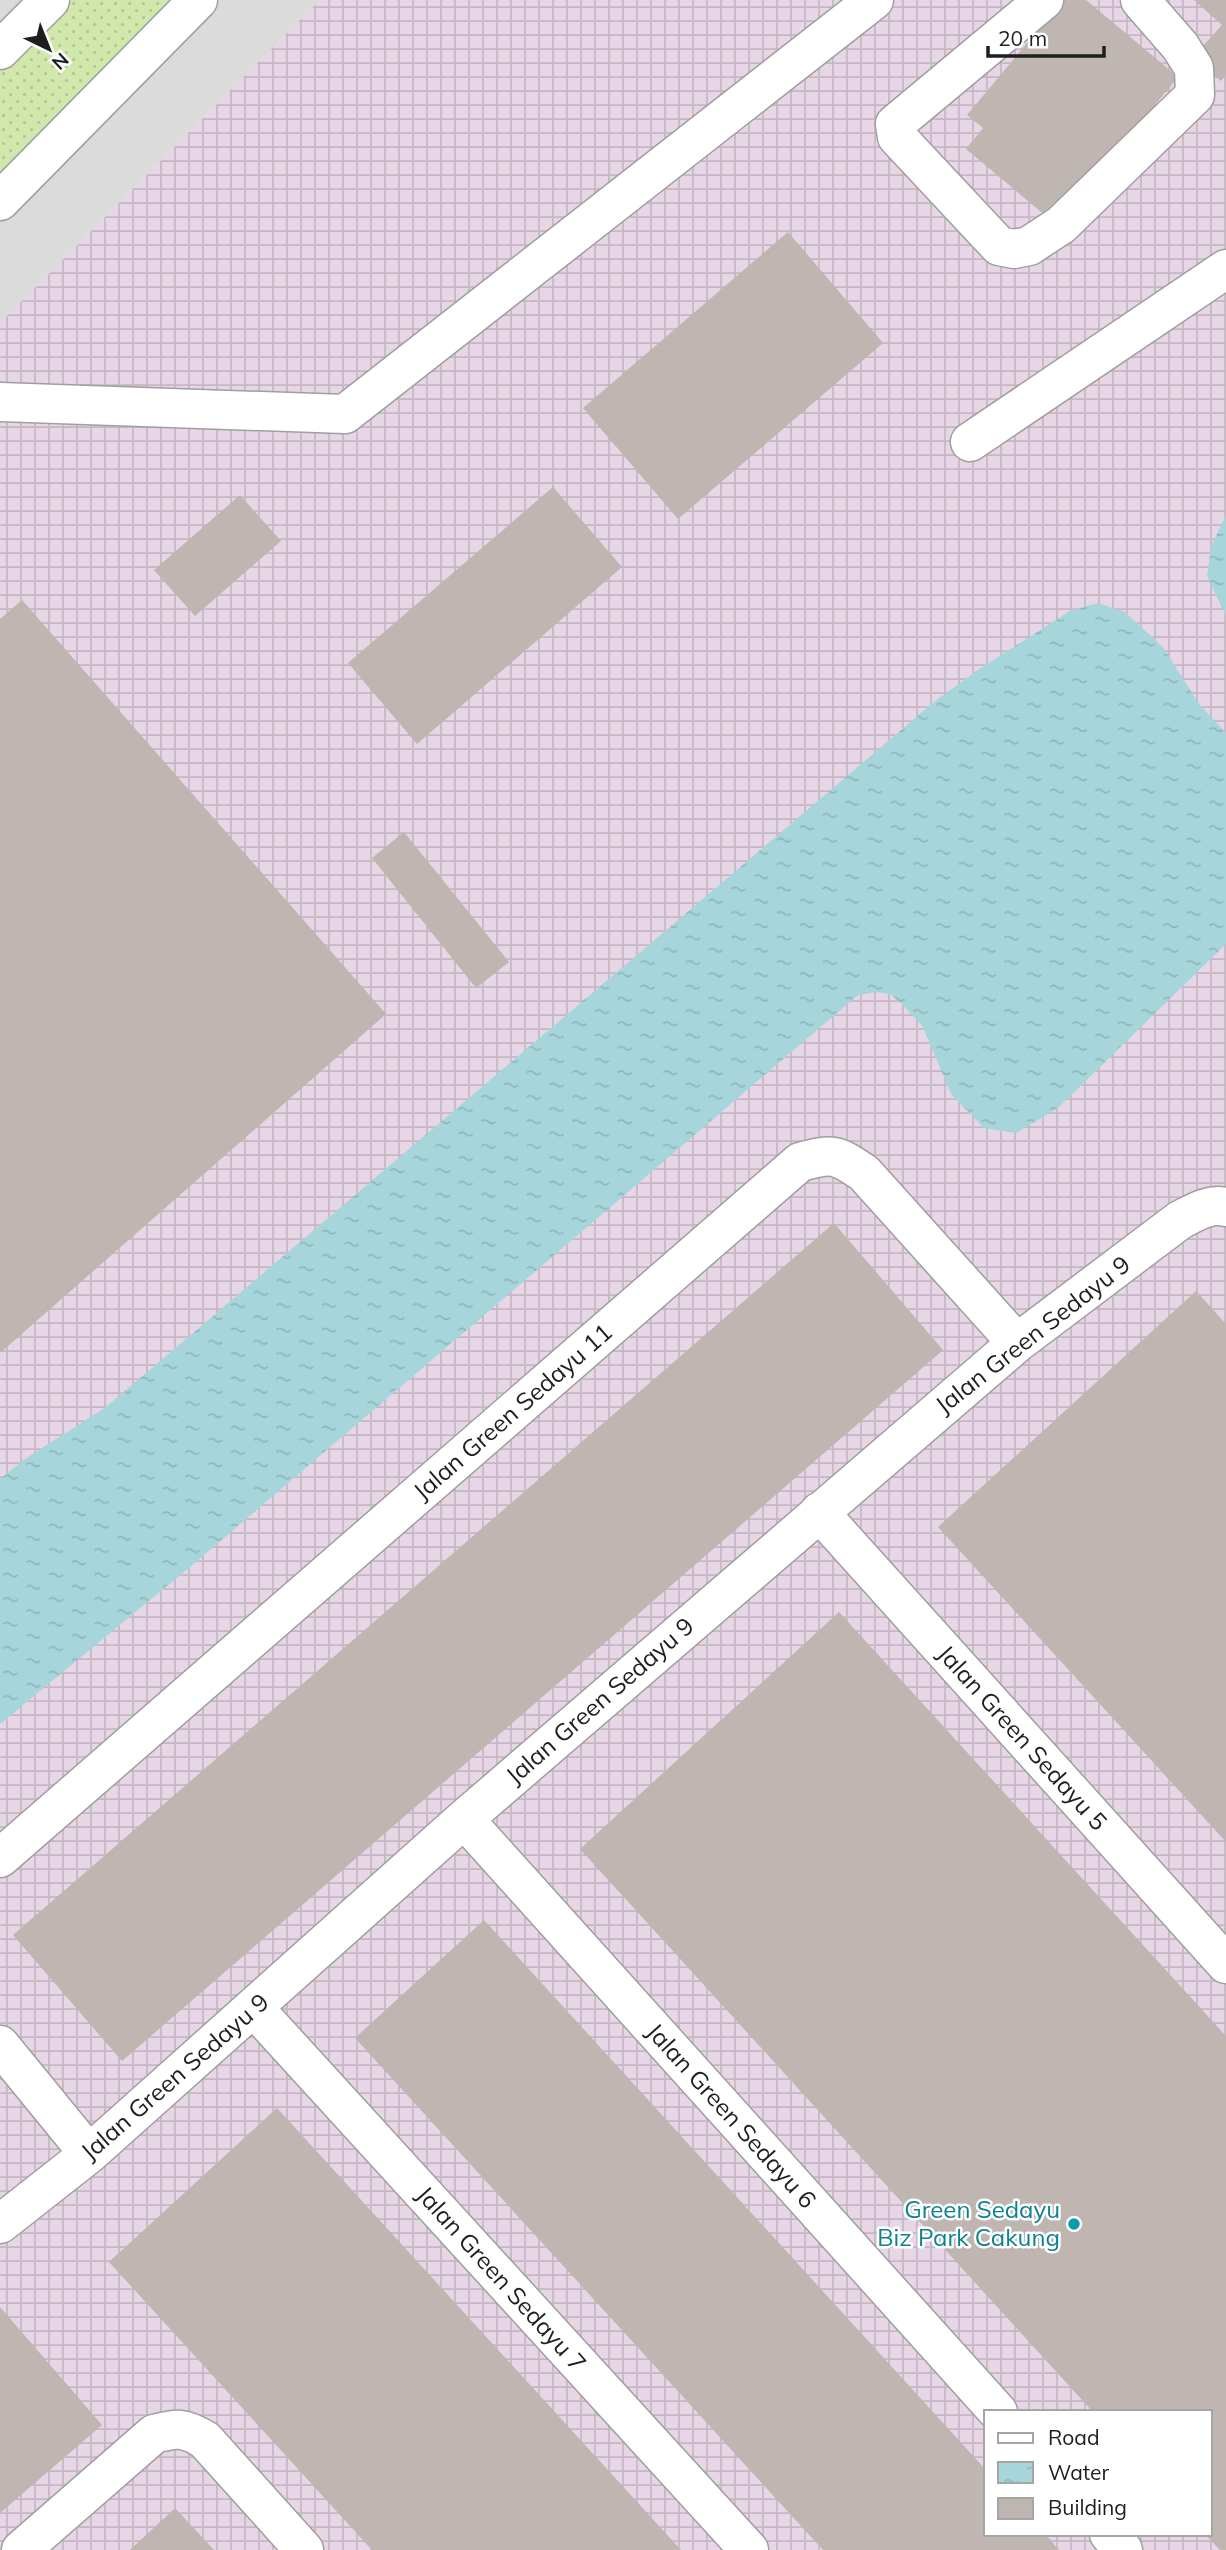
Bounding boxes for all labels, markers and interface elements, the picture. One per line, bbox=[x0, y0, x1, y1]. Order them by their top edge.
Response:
north arrow bbox=[14, 14, 84, 84]
scale bar bbox=[988, 14, 1104, 58]
text: 20 m bbox=[998, 25, 1047, 51]
text: N bbox=[47, 48, 74, 75]
street label: Jalan Green Sedayu 9 bbox=[929, 1249, 1136, 1420]
street label: Jalan Green Sedayu 11 bbox=[407, 1317, 618, 1506]
street label: Jalan Green Sedayu 9 bbox=[499, 1610, 699, 1790]
street label: Jalan Green Sedayu 5 bbox=[932, 1638, 1114, 1836]
street label: Jalan Green Sedayu 9 bbox=[74, 1986, 274, 2166]
street label: Jalan Green Sedayu 6 bbox=[641, 2016, 823, 2214]
street label: Jalan Green Sedayu 7 bbox=[411, 2179, 593, 2377]
place label: Green Sedayu Biz Park Cakung bbox=[877, 2194, 1060, 2252]
marker: Green Sedayu Biz Park Cakung bbox=[1066, 2216, 1082, 2232]
legend bbox=[984, 2410, 1212, 2536]
text: Road bbox=[1048, 2424, 1099, 2450]
text: Water bbox=[1048, 2459, 1109, 2485]
text: Building bbox=[1048, 2494, 1127, 2520]

